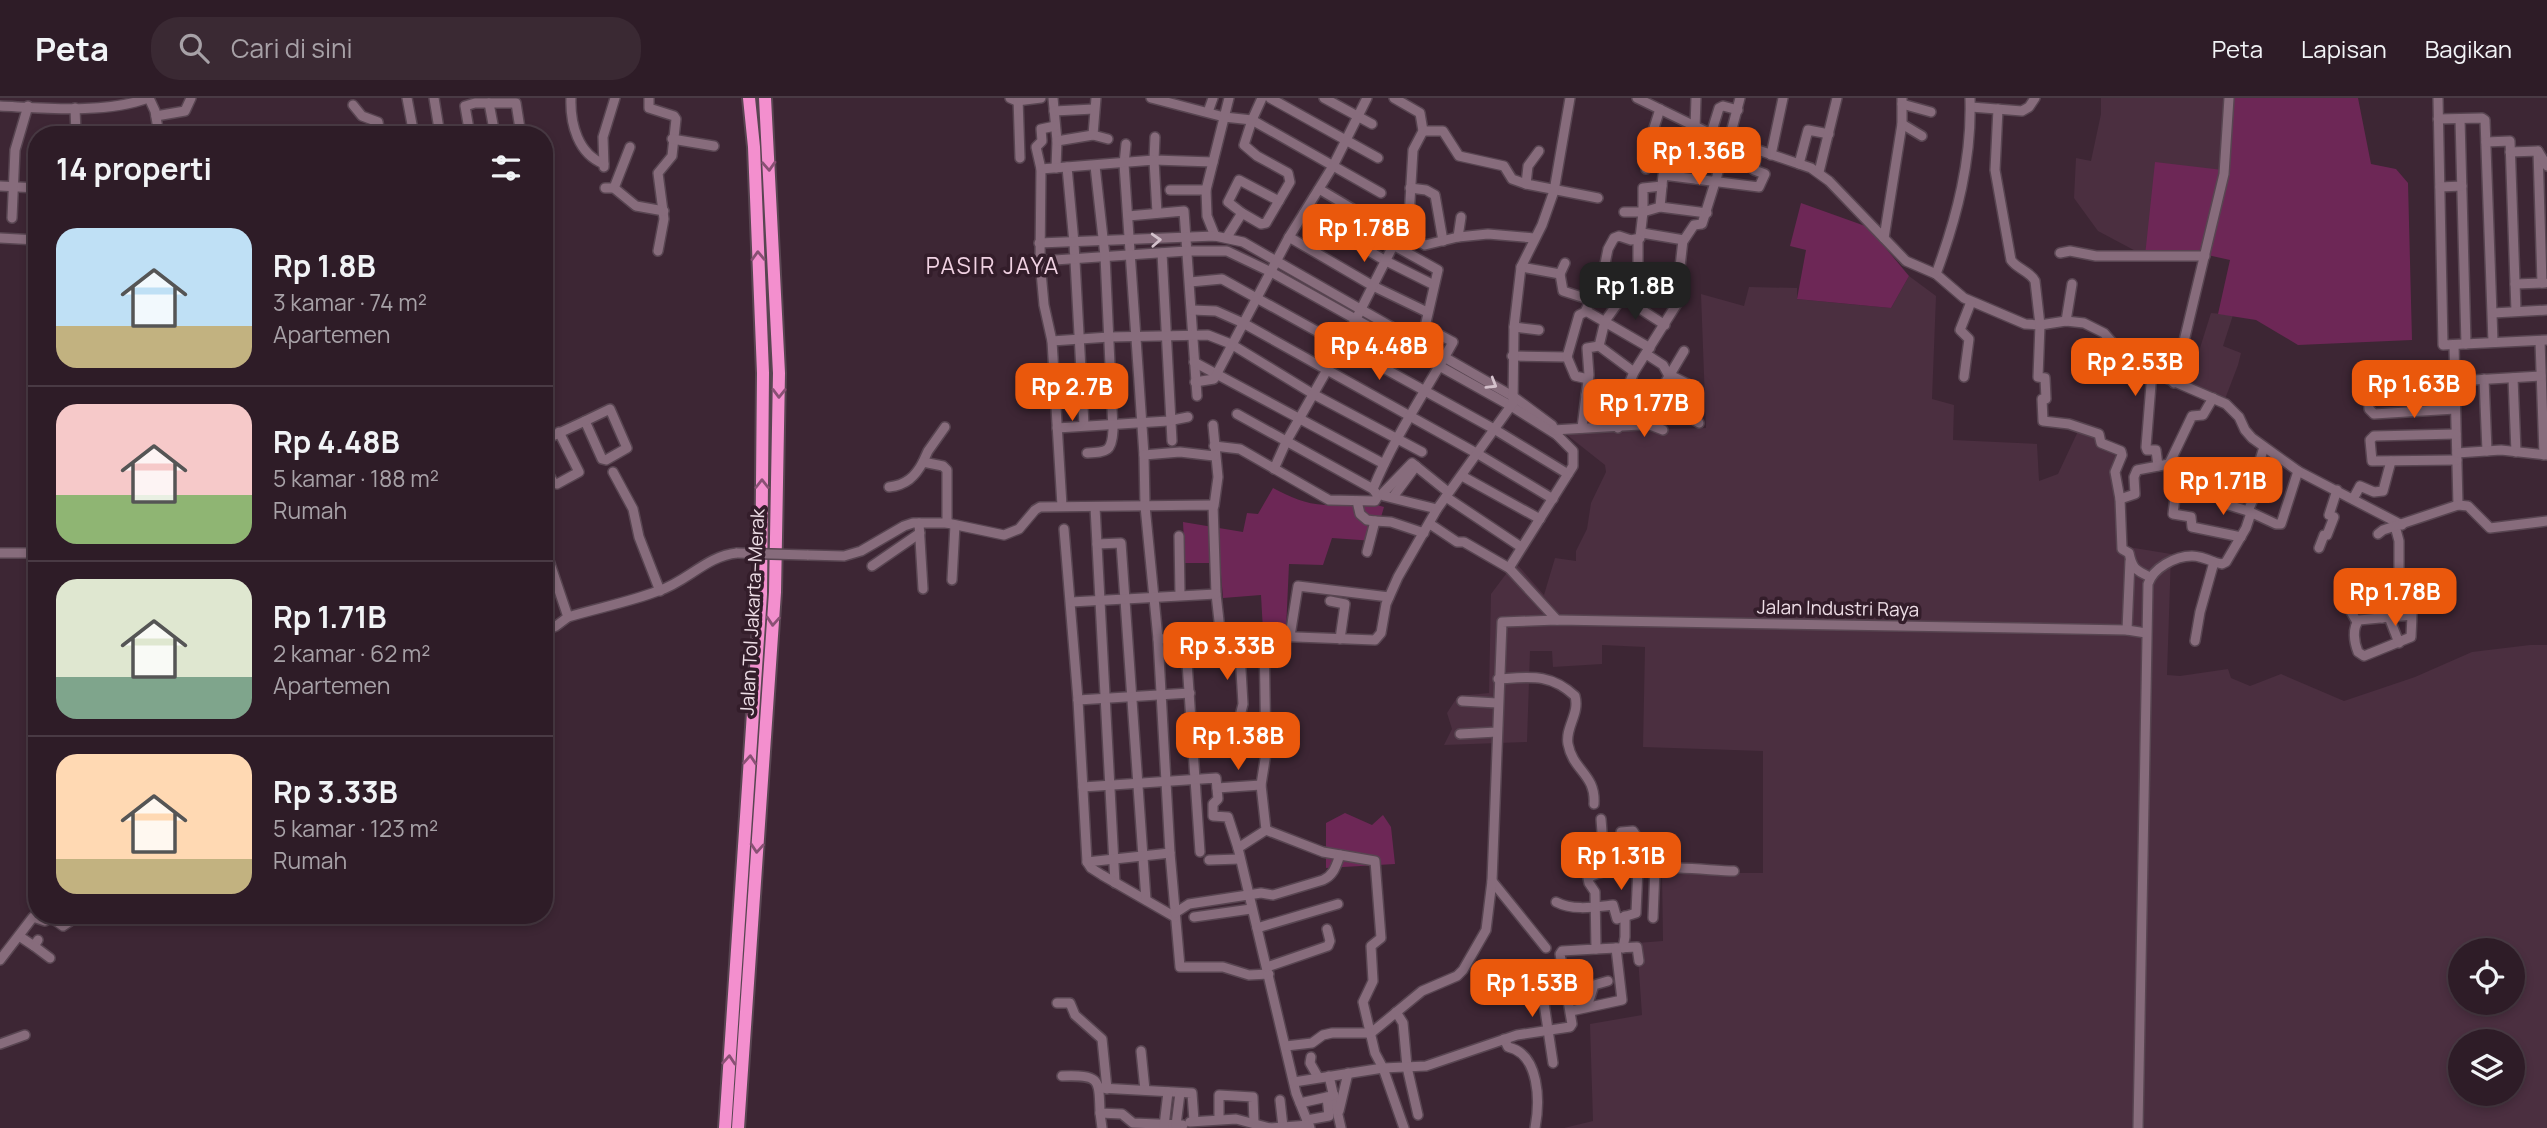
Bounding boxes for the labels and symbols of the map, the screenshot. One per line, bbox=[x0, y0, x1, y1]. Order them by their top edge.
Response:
pin: Rp 1.36B bbox=[1627, 127, 1771, 187]
one-way arrow bbox=[762, 161, 777, 172]
pin: Rp 1.78B bbox=[1292, 204, 1436, 264]
one-way arrow bbox=[1151, 232, 1162, 247]
district label: PASIR JAYA bbox=[926, 249, 1060, 281]
one-way arrow bbox=[751, 250, 766, 261]
pin: Rp 1.8B bbox=[1570, 262, 1700, 322]
pin: Rp 4.48B bbox=[1307, 322, 1451, 382]
pin: Rp 2.53B bbox=[2063, 338, 2207, 398]
pin: Rp 1.63B bbox=[2342, 360, 2486, 420]
pin: Rp 2.7B bbox=[1007, 364, 1137, 423]
one-way arrow bbox=[1485, 376, 1498, 389]
pin: Rp 1.77B bbox=[1572, 380, 1716, 439]
one-way arrow bbox=[771, 388, 786, 399]
pin: Rp 1.71B bbox=[2151, 458, 2295, 517]
one-way arrow bbox=[754, 478, 770, 488]
street label: Jalan Tol Jakarta–Merak bbox=[734, 507, 770, 716]
pin: Rp 1.78B bbox=[2323, 568, 2467, 628]
street label: Jalan Industri Raya bbox=[1757, 594, 1919, 622]
one-way arrow bbox=[766, 616, 781, 627]
pin: Rp 3.33B bbox=[1155, 622, 1299, 682]
pin: Rp 1.38B bbox=[1166, 712, 1310, 772]
one-way arrow bbox=[742, 754, 757, 765]
pin: Rp 1.31B bbox=[1549, 832, 1693, 892]
one-way arrow bbox=[750, 842, 765, 853]
pin: Rp 1.53B bbox=[1460, 960, 1604, 1019]
one-way arrow bbox=[721, 1054, 736, 1065]

